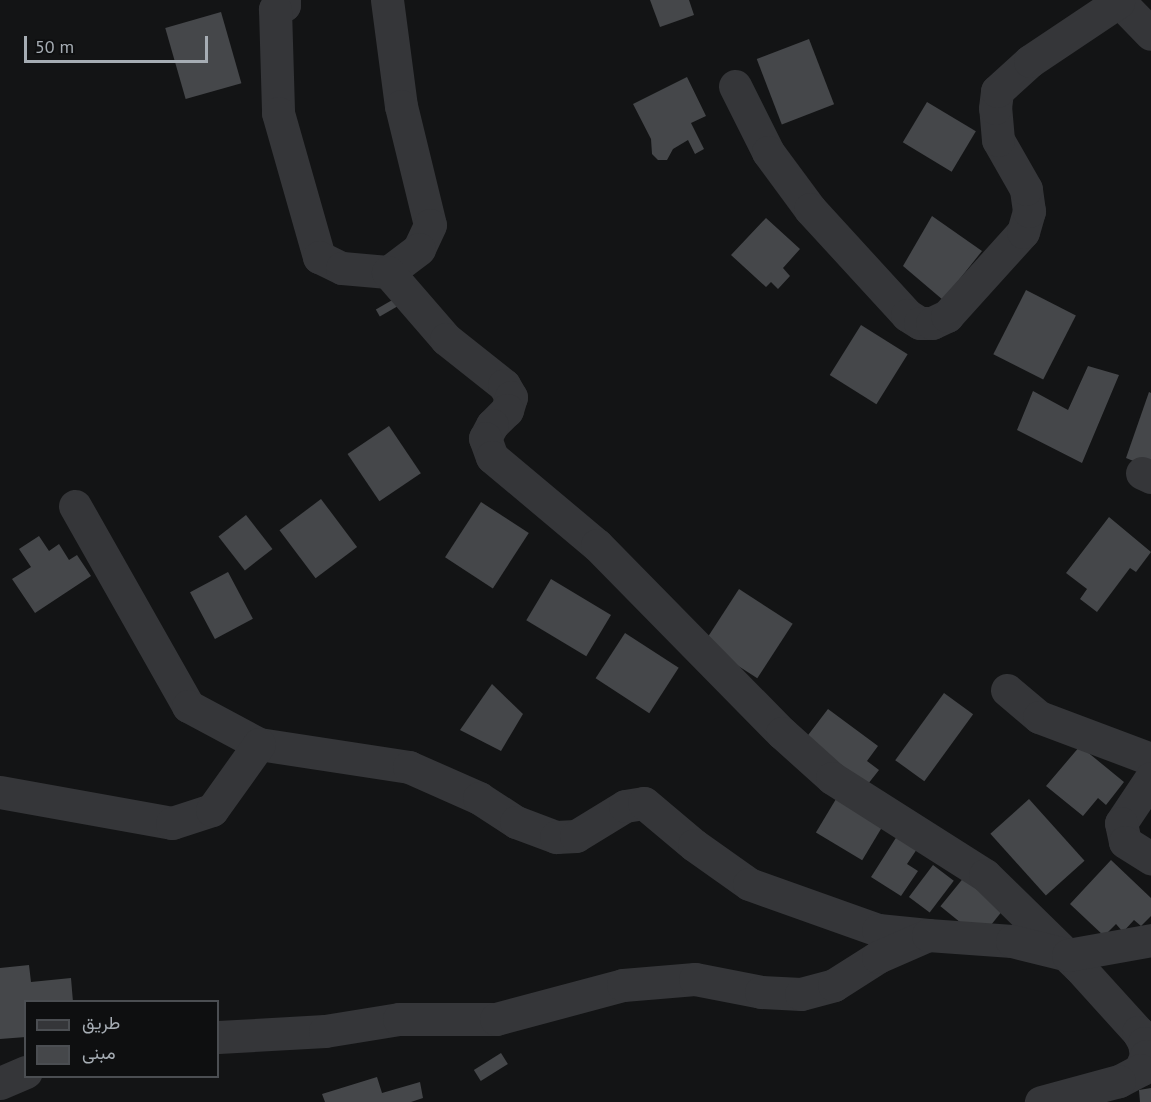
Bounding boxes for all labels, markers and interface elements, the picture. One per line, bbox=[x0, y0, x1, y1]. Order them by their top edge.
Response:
scale bar bbox=[27, 24, 212, 62]
text: 50 m bbox=[35, 35, 74, 58]
legend bbox=[24, 1000, 219, 1078]
text: طريق bbox=[82, 1011, 120, 1034]
text: مبنى bbox=[82, 1041, 116, 1064]

